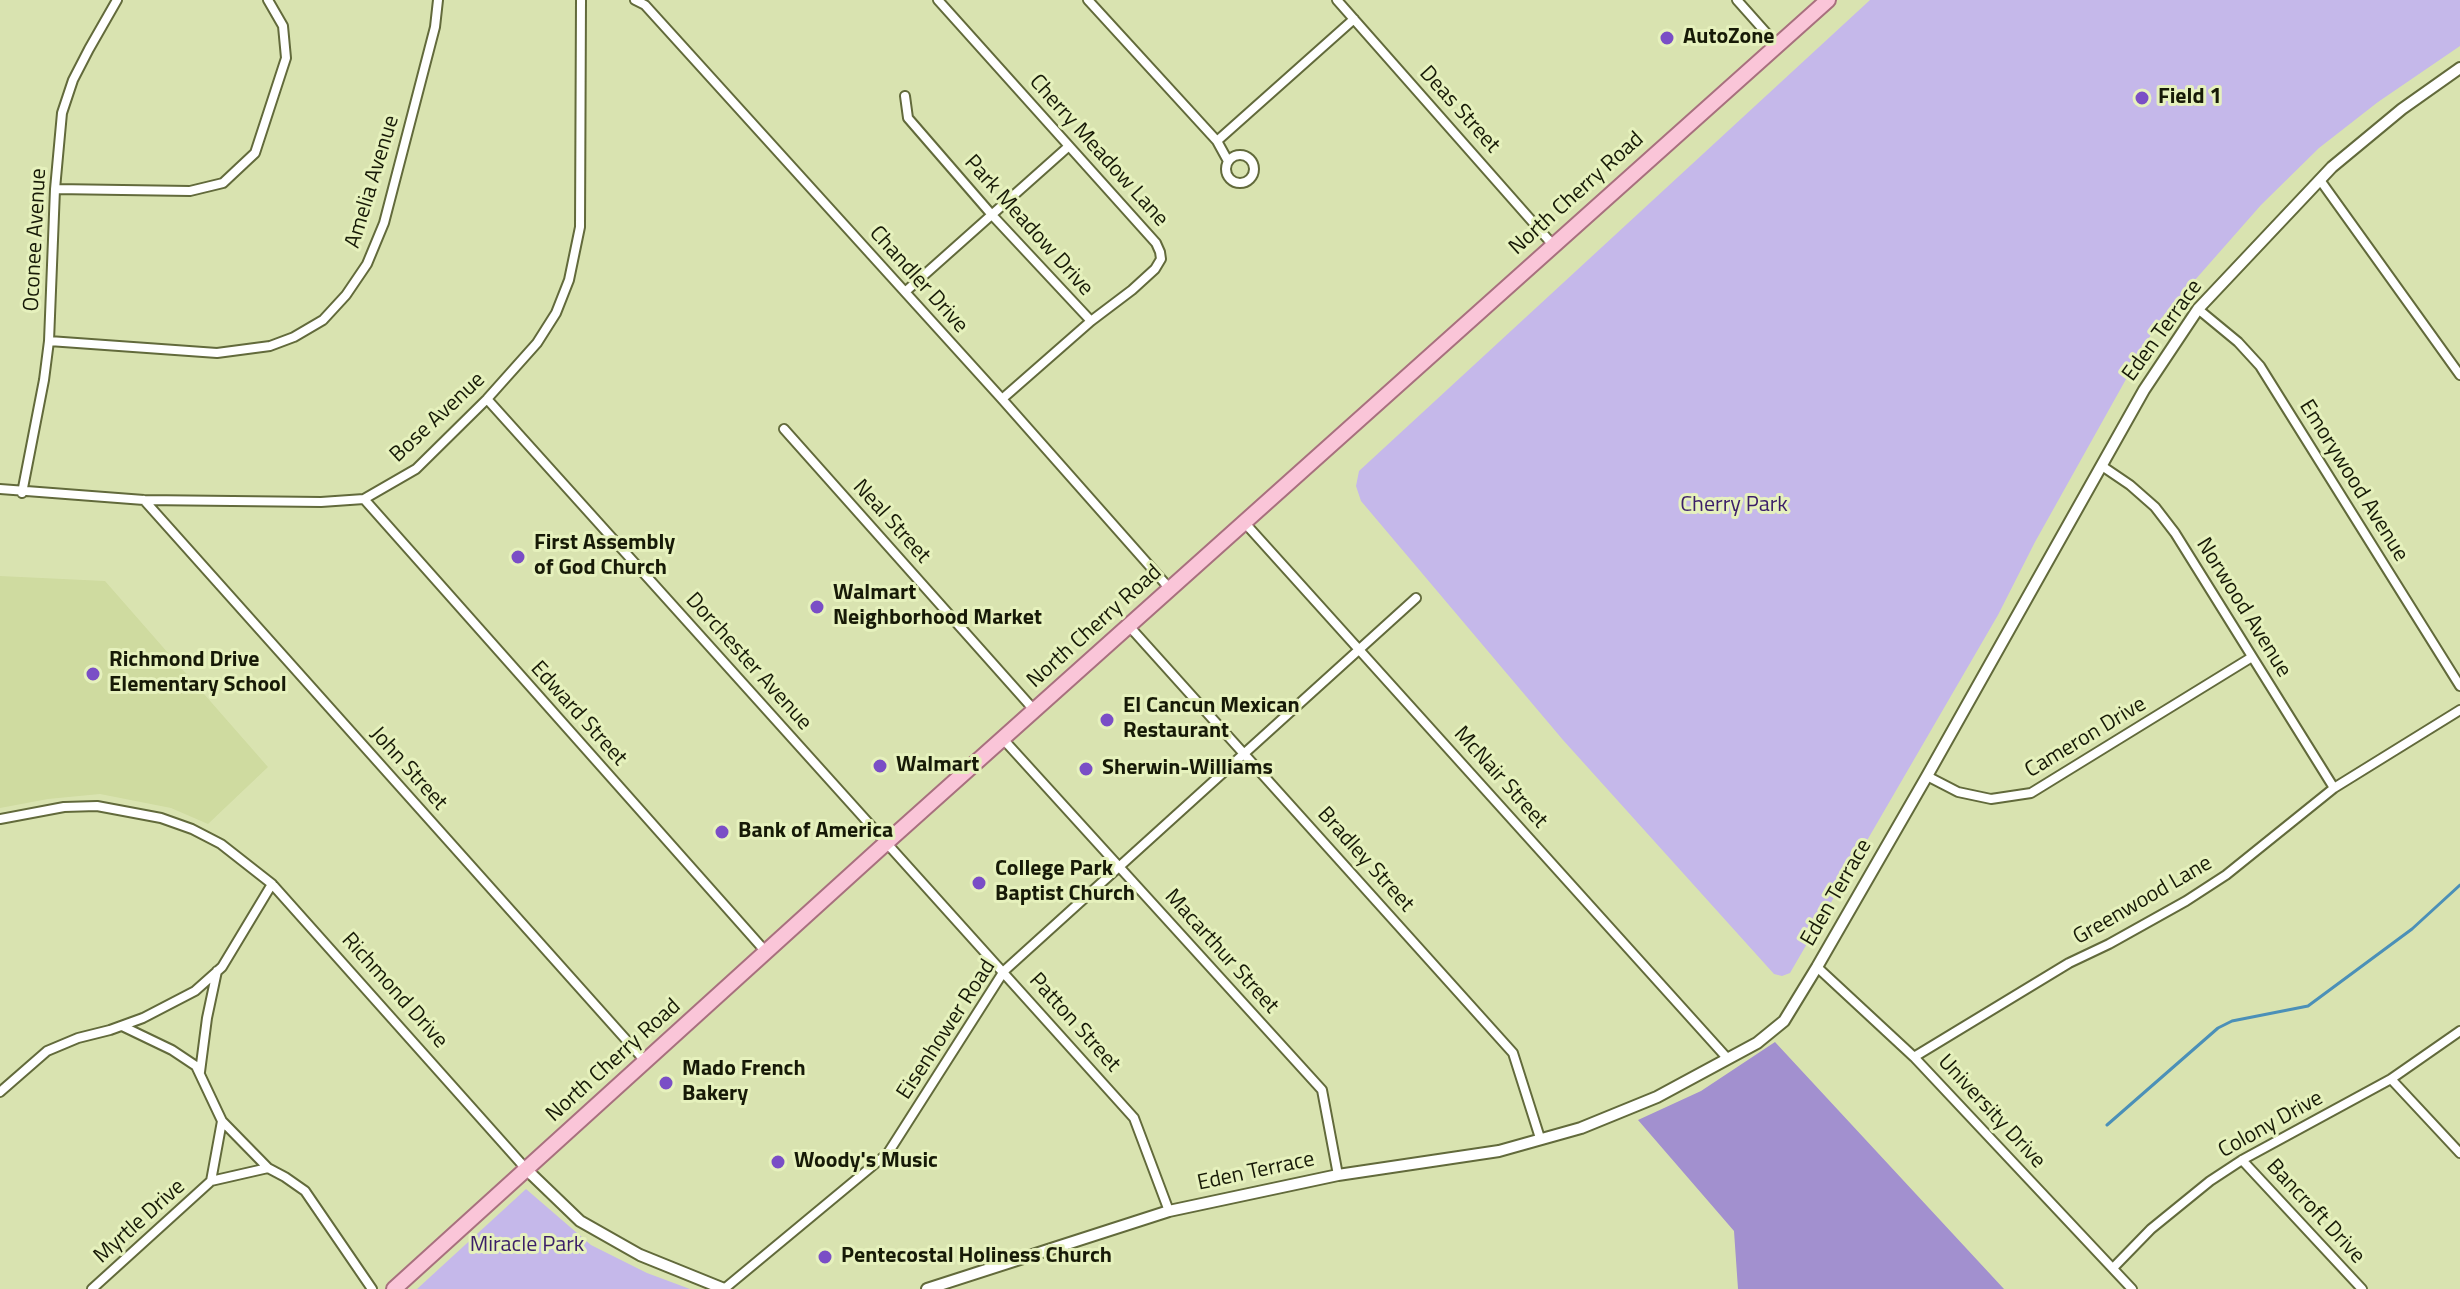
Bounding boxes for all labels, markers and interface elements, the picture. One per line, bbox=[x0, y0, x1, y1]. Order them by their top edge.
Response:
place label: AutoZone bbox=[1683, 25, 1775, 51]
marker: AutoZone bbox=[1658, 29, 1676, 47]
street label: Deas Street bbox=[1413, 61, 1505, 159]
street label: Cherry Meadow Lane bbox=[1023, 70, 1173, 232]
place label: Field 1 bbox=[2158, 85, 2222, 111]
marker: Field 1 bbox=[2133, 89, 2151, 107]
street label: Amelia Avenue bbox=[340, 113, 406, 251]
street label: North Cherry Road bbox=[1504, 127, 1650, 261]
street label: Park Meadow Drive bbox=[958, 150, 1098, 302]
street label: Oconee Avenue bbox=[19, 168, 53, 312]
street label: Chandler Drive bbox=[863, 221, 973, 339]
street label: Eden Terrace bbox=[2117, 275, 2209, 387]
street label: Bose Avenue bbox=[385, 367, 491, 469]
street label: Emorywood Avenue bbox=[2293, 395, 2413, 567]
street label: Neal Street bbox=[847, 475, 935, 569]
park label: Cherry Park bbox=[1680, 493, 1788, 519]
place label: First Assembly of God Church bbox=[534, 531, 675, 582]
street label: Norwood Avenue bbox=[2190, 534, 2296, 682]
marker: First Assembly of God Church bbox=[509, 548, 527, 566]
street label: North Cherry Road bbox=[1022, 560, 1168, 694]
place label: Walmart Neighborhood Market bbox=[833, 581, 1042, 632]
street label: Dorchester Avenue bbox=[679, 588, 817, 736]
marker: Walmart Neighborhood Market bbox=[808, 598, 826, 616]
place label: Richmond Drive Elementary School bbox=[109, 648, 287, 700]
street label: Edward Street bbox=[524, 656, 632, 772]
marker: Richmond Drive Elementary School bbox=[84, 665, 102, 683]
street label: Cameron Drive bbox=[2021, 692, 2151, 784]
place label: El Cancun Mexican Restaurant bbox=[1123, 694, 1300, 746]
marker: El Cancun Mexican Restaurant bbox=[1098, 711, 1116, 729]
street label: John Street bbox=[364, 722, 452, 816]
street label: McNair Street bbox=[1447, 722, 1553, 834]
place label: Walmart bbox=[896, 753, 979, 779]
place label: Sherwin-Williams bbox=[1102, 756, 1273, 782]
marker: Walmart bbox=[871, 757, 889, 775]
marker: Sherwin-Williams bbox=[1077, 760, 1095, 778]
street label: Bradley Street bbox=[1311, 802, 1419, 918]
place label: Bank of America bbox=[738, 819, 893, 845]
marker: Bank of America bbox=[713, 823, 731, 841]
street label: Eden Terrace bbox=[1796, 835, 1878, 951]
street label: Greenwood Lane bbox=[2069, 851, 2217, 951]
place label: College Park Baptist Church bbox=[995, 857, 1135, 908]
marker: College Park Baptist Church bbox=[970, 874, 988, 892]
street label: Macarthur Street bbox=[1158, 884, 1284, 1020]
street label: Richmond Drive bbox=[335, 928, 453, 1054]
street label: Eisenhower Road bbox=[892, 955, 1002, 1105]
street label: Patton Street bbox=[1023, 968, 1125, 1078]
street label: North Cherry Road bbox=[541, 994, 687, 1128]
street label: University Drive bbox=[1931, 1050, 2051, 1174]
place label: Mado French Bakery bbox=[682, 1057, 806, 1108]
marker: Mado French Bakery bbox=[657, 1074, 675, 1092]
street label: Colony Drive bbox=[2214, 1085, 2328, 1165]
street label: Eden Terrace bbox=[1195, 1147, 1317, 1197]
place label: Woody's Music bbox=[794, 1149, 938, 1175]
marker: Woody's Music bbox=[769, 1153, 787, 1171]
street label: Bancroft Drive bbox=[2260, 1154, 2370, 1270]
street label: Myrtle Drive bbox=[89, 1174, 191, 1270]
park label: Miracle Park bbox=[470, 1233, 584, 1259]
place label: Pentecostal Holiness Church bbox=[841, 1244, 1112, 1270]
marker: Pentecostal Holiness Church bbox=[816, 1248, 834, 1266]

